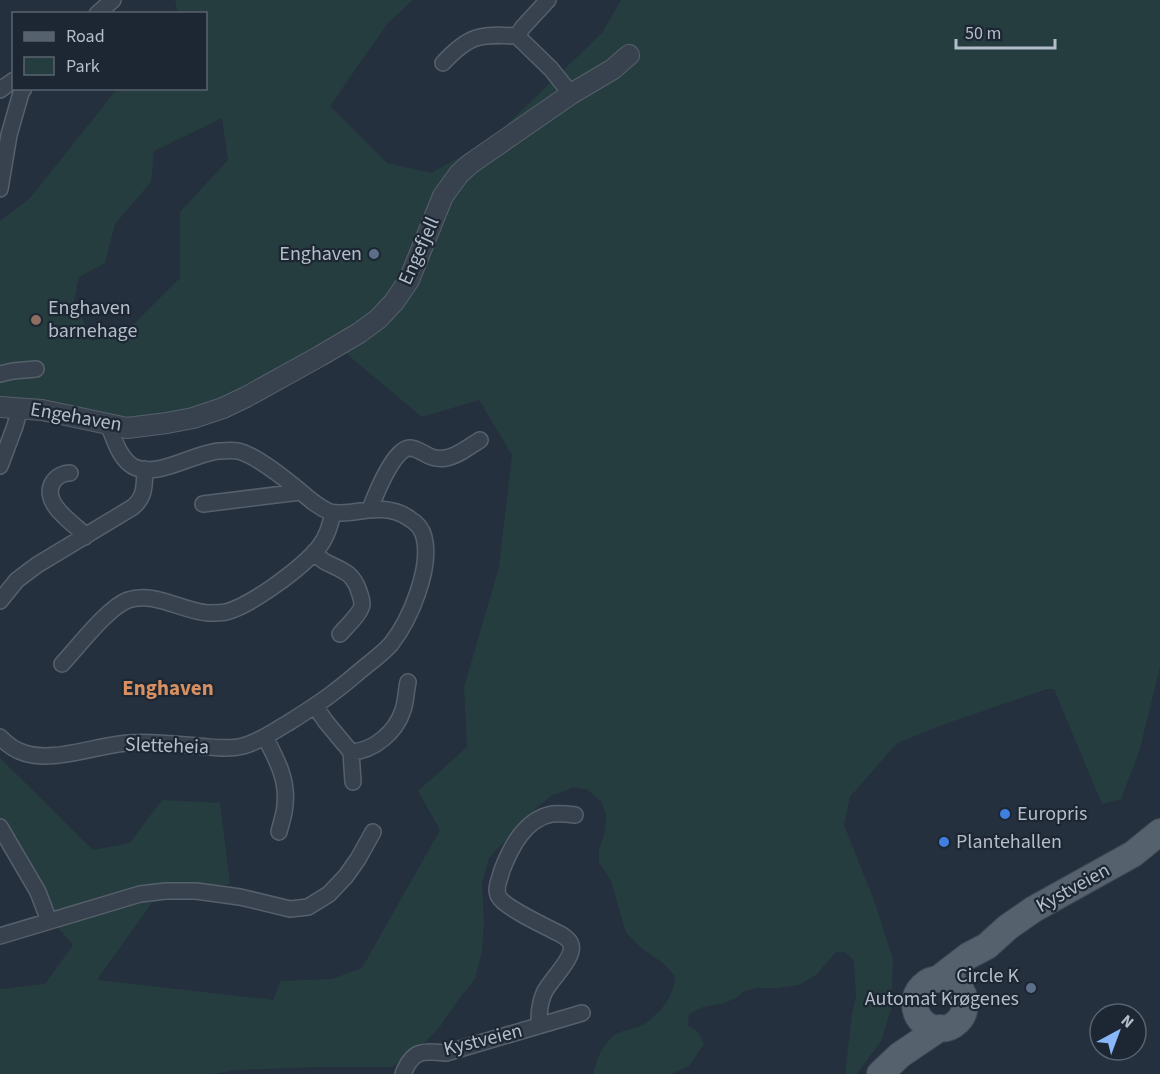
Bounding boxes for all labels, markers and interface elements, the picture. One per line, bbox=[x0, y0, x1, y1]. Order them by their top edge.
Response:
legend bbox=[12, 12, 207, 90]
scale bar bbox=[956, 12, 1055, 50]
text: 50 m bbox=[965, 21, 1001, 46]
text: Road bbox=[66, 24, 105, 49]
text: Park bbox=[66, 54, 100, 79]
street label: Engefjell bbox=[392, 212, 446, 290]
place label: Enghaven bbox=[279, 240, 362, 268]
marker: Enghaven bbox=[367, 247, 381, 261]
place label: Enghaven barnehage bbox=[48, 294, 137, 345]
marker: Enghaven barnehage bbox=[29, 313, 43, 327]
street label: Engehaven bbox=[28, 395, 124, 439]
district label: Enghaven bbox=[122, 673, 214, 703]
street label: Sletteheia bbox=[124, 731, 210, 761]
place label: Europris bbox=[1017, 800, 1087, 828]
marker: Europris bbox=[998, 807, 1012, 821]
place label: Plantehallen bbox=[956, 828, 1062, 856]
marker: Plantehallen bbox=[937, 835, 951, 849]
street label: Kystveien bbox=[1031, 856, 1115, 920]
place label: Circle K Automat Krøgenes bbox=[865, 962, 1019, 1013]
marker: Circle K Automat Krøgenes bbox=[1024, 981, 1038, 995]
north arrow bbox=[1088, 1002, 1148, 1062]
text: N bbox=[1116, 1010, 1138, 1033]
street label: Kystveien bbox=[441, 1017, 525, 1063]

